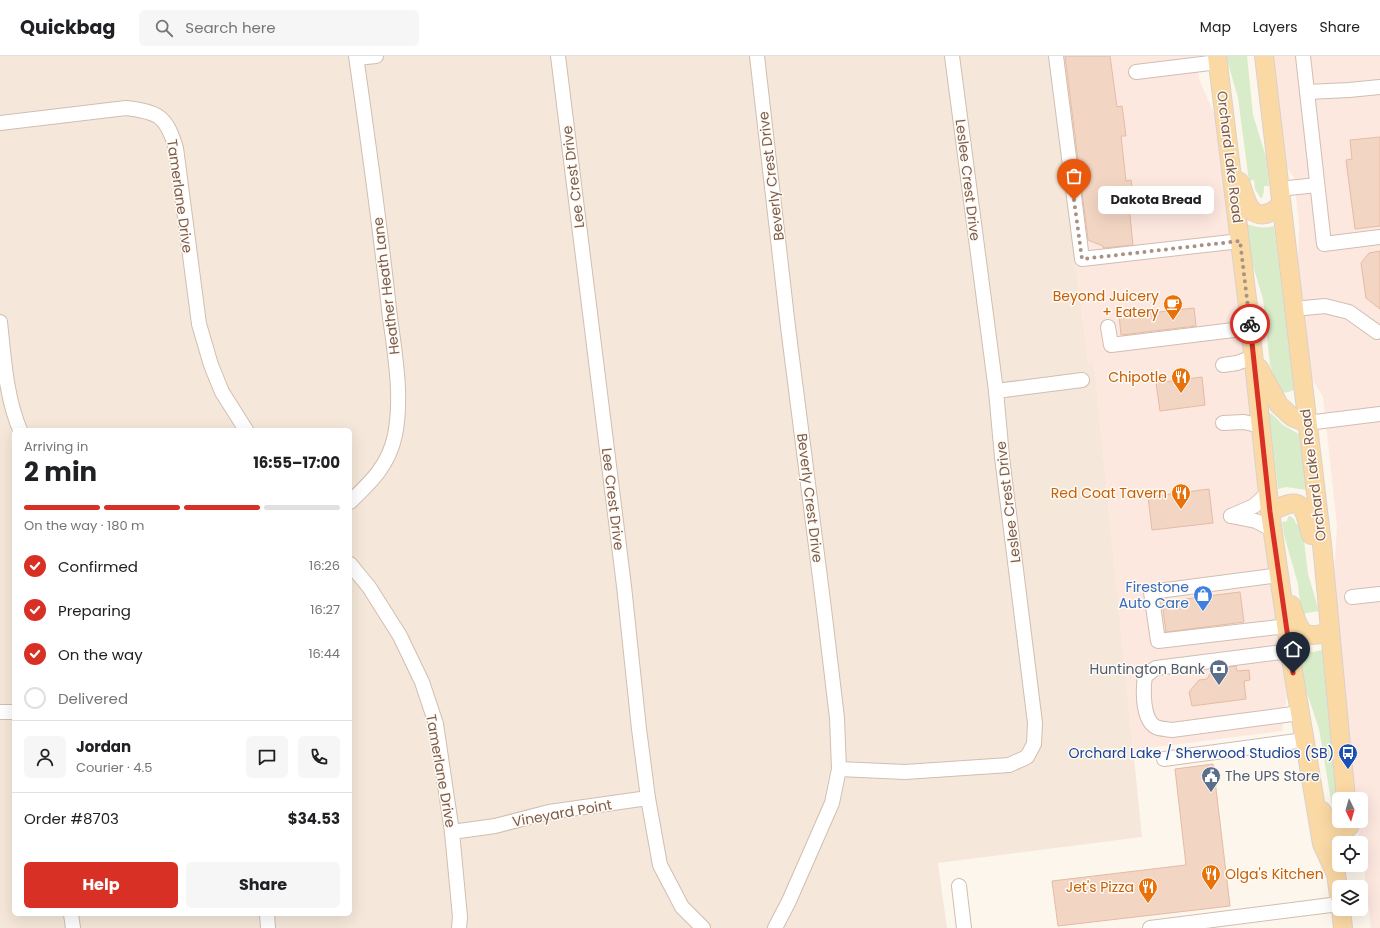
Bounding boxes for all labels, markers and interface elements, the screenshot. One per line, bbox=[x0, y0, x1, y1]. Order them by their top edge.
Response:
search box bbox=[139, 10, 419, 46]
text: Quickbag bbox=[20, 14, 115, 41]
icon: search bbox=[153, 17, 175, 39]
text: Search here bbox=[185, 17, 276, 38]
text: Map bbox=[1200, 17, 1231, 37]
text: Layers bbox=[1253, 17, 1297, 37]
text: Share bbox=[1319, 17, 1360, 37]
street label: Orchard Lake Road bbox=[1212, 90, 1248, 224]
street label: Beverly Crest Drive bbox=[753, 110, 789, 242]
street label: Leslee Crest Drive bbox=[951, 118, 985, 242]
street label: Lee Crest Drive bbox=[557, 124, 589, 229]
street label: Tamerlane Drive bbox=[162, 138, 198, 255]
pin bbox=[1057, 159, 1091, 200]
icon: bag bbox=[1063, 165, 1085, 187]
callout: Dakota Bread bbox=[1098, 186, 1214, 214]
text: Dakota Bread bbox=[1110, 190, 1202, 209]
street label: Heather Heath Lane bbox=[368, 216, 404, 356]
place label: Beyond Juicery + Eatery bbox=[1053, 286, 1159, 322]
cafe icon: Beyond Juicery + Eatery bbox=[1162, 293, 1184, 321]
courier bbox=[1230, 304, 1270, 344]
icon: bike bbox=[1239, 313, 1261, 335]
restaurant icon: Chipotle bbox=[1170, 366, 1192, 394]
place label: Chipotle bbox=[1108, 367, 1167, 387]
street label: Orchard Lake Road bbox=[1295, 408, 1331, 542]
street label: Beverly Crest Drive bbox=[792, 432, 828, 564]
text: Arriving in bbox=[24, 437, 88, 456]
street label: Leslee Crest Drive bbox=[991, 440, 1025, 564]
street label: Lee Crest Drive bbox=[597, 447, 629, 552]
text: 16:55–17:00 bbox=[253, 452, 340, 473]
text: 2 min bbox=[24, 454, 97, 490]
restaurant icon: Red Coat Tavern bbox=[1170, 482, 1192, 510]
place label: Red Coat Tavern bbox=[1051, 483, 1167, 503]
text: On the way · 180 m bbox=[24, 516, 144, 535]
icon: check bbox=[24, 555, 46, 577]
text: Confirmed bbox=[58, 556, 138, 577]
text: 16:26 bbox=[309, 556, 340, 575]
place label: Firestone Auto Care bbox=[1119, 577, 1189, 613]
shop icon: Firestone Auto Care bbox=[1192, 584, 1214, 612]
icon: check bbox=[24, 599, 46, 621]
text: Preparing bbox=[58, 600, 131, 621]
text: 16:27 bbox=[310, 600, 340, 619]
pin bbox=[1276, 632, 1310, 673]
icon: home bbox=[1282, 638, 1304, 660]
icon: check bbox=[24, 643, 46, 665]
text: On the way bbox=[58, 644, 143, 665]
text: 16:44 bbox=[308, 644, 340, 663]
bank icon: Huntington Bank bbox=[1208, 658, 1230, 686]
place label: Huntington Bank bbox=[1089, 659, 1206, 679]
text: Delivered bbox=[58, 688, 128, 709]
street label: Tamerlane Drive bbox=[421, 713, 461, 830]
button: person bbox=[24, 736, 66, 778]
text: Jordan bbox=[76, 736, 131, 757]
button: chat bbox=[246, 736, 288, 778]
button: phone bbox=[298, 736, 340, 778]
bus stop icon: Orchard Lake / Sherwood Studios (SB) bbox=[1337, 742, 1359, 770]
place label: Orchard Lake / Sherwood Studios (SB) bbox=[1069, 743, 1334, 763]
text: Courier · 4.5 bbox=[76, 758, 152, 777]
public building icon: The UPS Store bbox=[1200, 765, 1222, 793]
place label: The UPS Store bbox=[1225, 766, 1320, 786]
north arrow bbox=[1332, 792, 1368, 828]
map controls bbox=[1332, 792, 1368, 916]
street label: Vineyard Point bbox=[511, 794, 613, 832]
text: Order #8703 bbox=[24, 808, 119, 829]
text: $34.53 bbox=[288, 808, 340, 829]
button: locate bbox=[1332, 836, 1368, 872]
button: Help bbox=[24, 862, 178, 908]
button: Share bbox=[186, 862, 340, 908]
restaurant icon: Olga's Kitchen bbox=[1200, 863, 1222, 891]
place label: Olga's Kitchen bbox=[1225, 864, 1324, 884]
restaurant icon: Jet's Pizza bbox=[1137, 876, 1159, 904]
place label: Jet's Pizza bbox=[1066, 877, 1134, 897]
button: layers bbox=[1332, 880, 1368, 916]

